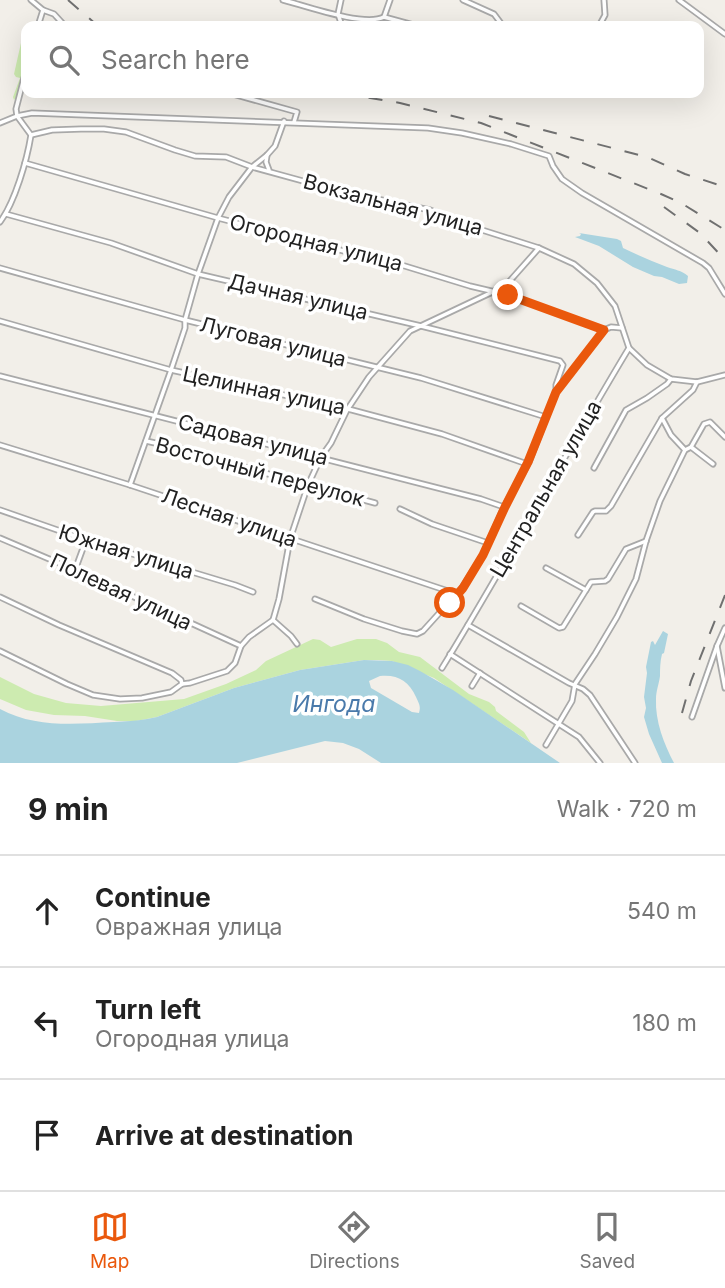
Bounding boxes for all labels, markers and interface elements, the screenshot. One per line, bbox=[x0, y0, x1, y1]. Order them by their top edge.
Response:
search box bbox=[21, 21, 704, 98]
icon: search bbox=[45, 41, 83, 79]
text: Search here bbox=[101, 44, 250, 75]
street label: Вокзальная улица bbox=[301, 169, 486, 240]
street label: Огородная улица bbox=[227, 209, 405, 276]
street label: Дачная улица bbox=[226, 268, 370, 325]
route end bbox=[492, 279, 523, 310]
street label: Луговая улица bbox=[197, 311, 349, 372]
street label: Целинная улица bbox=[180, 361, 348, 420]
street label: Центральная улица bbox=[485, 396, 606, 582]
street label: Садовая улица bbox=[175, 409, 331, 470]
street label: Восточный переулок bbox=[153, 432, 368, 512]
street label: Лесная улица bbox=[158, 483, 300, 552]
street label: Южная улица bbox=[56, 519, 197, 584]
street label: Полевая улица bbox=[46, 548, 196, 635]
route start bbox=[434, 587, 465, 618]
water label: Ингода bbox=[292, 690, 376, 718]
text: 9 min bbox=[28, 791, 109, 827]
text: Walk · 720 m bbox=[557, 795, 697, 823]
text: Continue bbox=[95, 882, 211, 913]
icon: ahead bbox=[28, 892, 66, 930]
text: 540 m bbox=[627, 897, 697, 925]
text: Овражная улица bbox=[95, 913, 283, 941]
text: Turn left bbox=[95, 994, 201, 1025]
icon: left bbox=[28, 1004, 66, 1042]
text: 180 m bbox=[632, 1009, 697, 1037]
text: Огородная улица bbox=[95, 1025, 289, 1053]
icon: arrive bbox=[28, 1116, 66, 1154]
text: Arrive at destination bbox=[95, 1120, 354, 1151]
tab: Map bbox=[90, 1208, 129, 1273]
tab: Directions bbox=[309, 1208, 400, 1273]
tab: Saved bbox=[579, 1208, 635, 1273]

